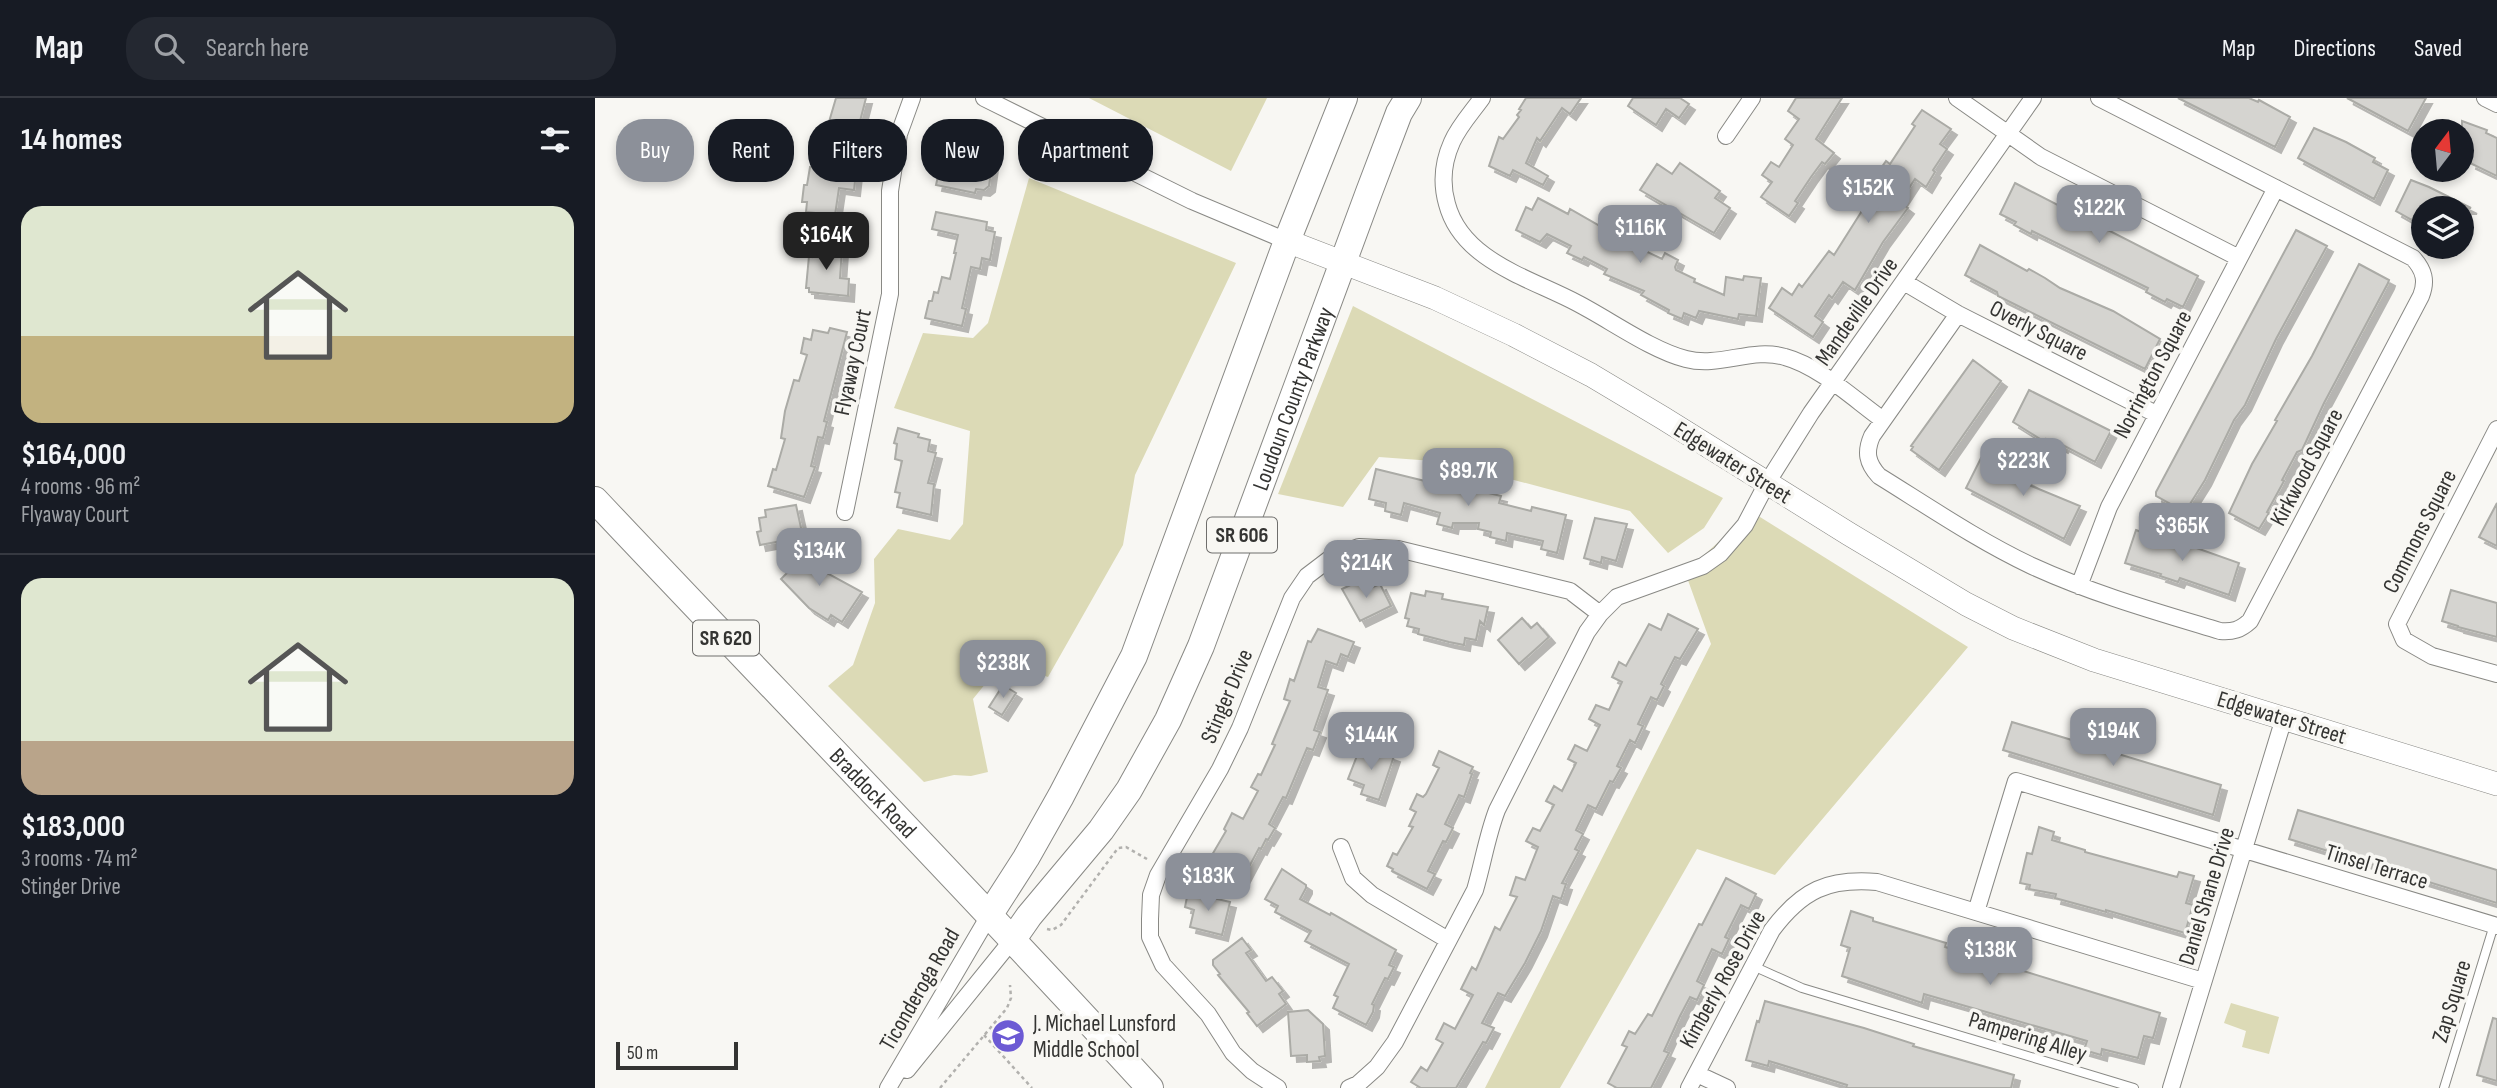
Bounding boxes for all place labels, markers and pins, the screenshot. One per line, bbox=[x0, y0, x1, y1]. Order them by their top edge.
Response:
pin: $152K bbox=[1819, 166, 1917, 225]
pin: $122K bbox=[2050, 186, 2148, 245]
pin: $116K bbox=[1591, 206, 1689, 265]
pin: $164K bbox=[777, 212, 875, 272]
pin: $223K bbox=[1974, 438, 2072, 498]
pin: $89.7K bbox=[1411, 448, 1525, 508]
pin: $365K bbox=[2133, 504, 2231, 563]
pin: $134K bbox=[770, 528, 868, 588]
pin: $214K bbox=[1317, 540, 1415, 600]
pin: $238K bbox=[954, 640, 1052, 700]
pin: $194K bbox=[2064, 708, 2162, 768]
pin: $144K bbox=[1322, 712, 1420, 772]
pin: $183K bbox=[1159, 854, 1257, 913]
pin: $138K bbox=[1941, 928, 2039, 987]
place label: J. Michael Lunsford Middle School bbox=[1032, 1010, 1176, 1064]
school or university icon: J. Michael Lunsford Middle School bbox=[989, 1017, 1027, 1055]

